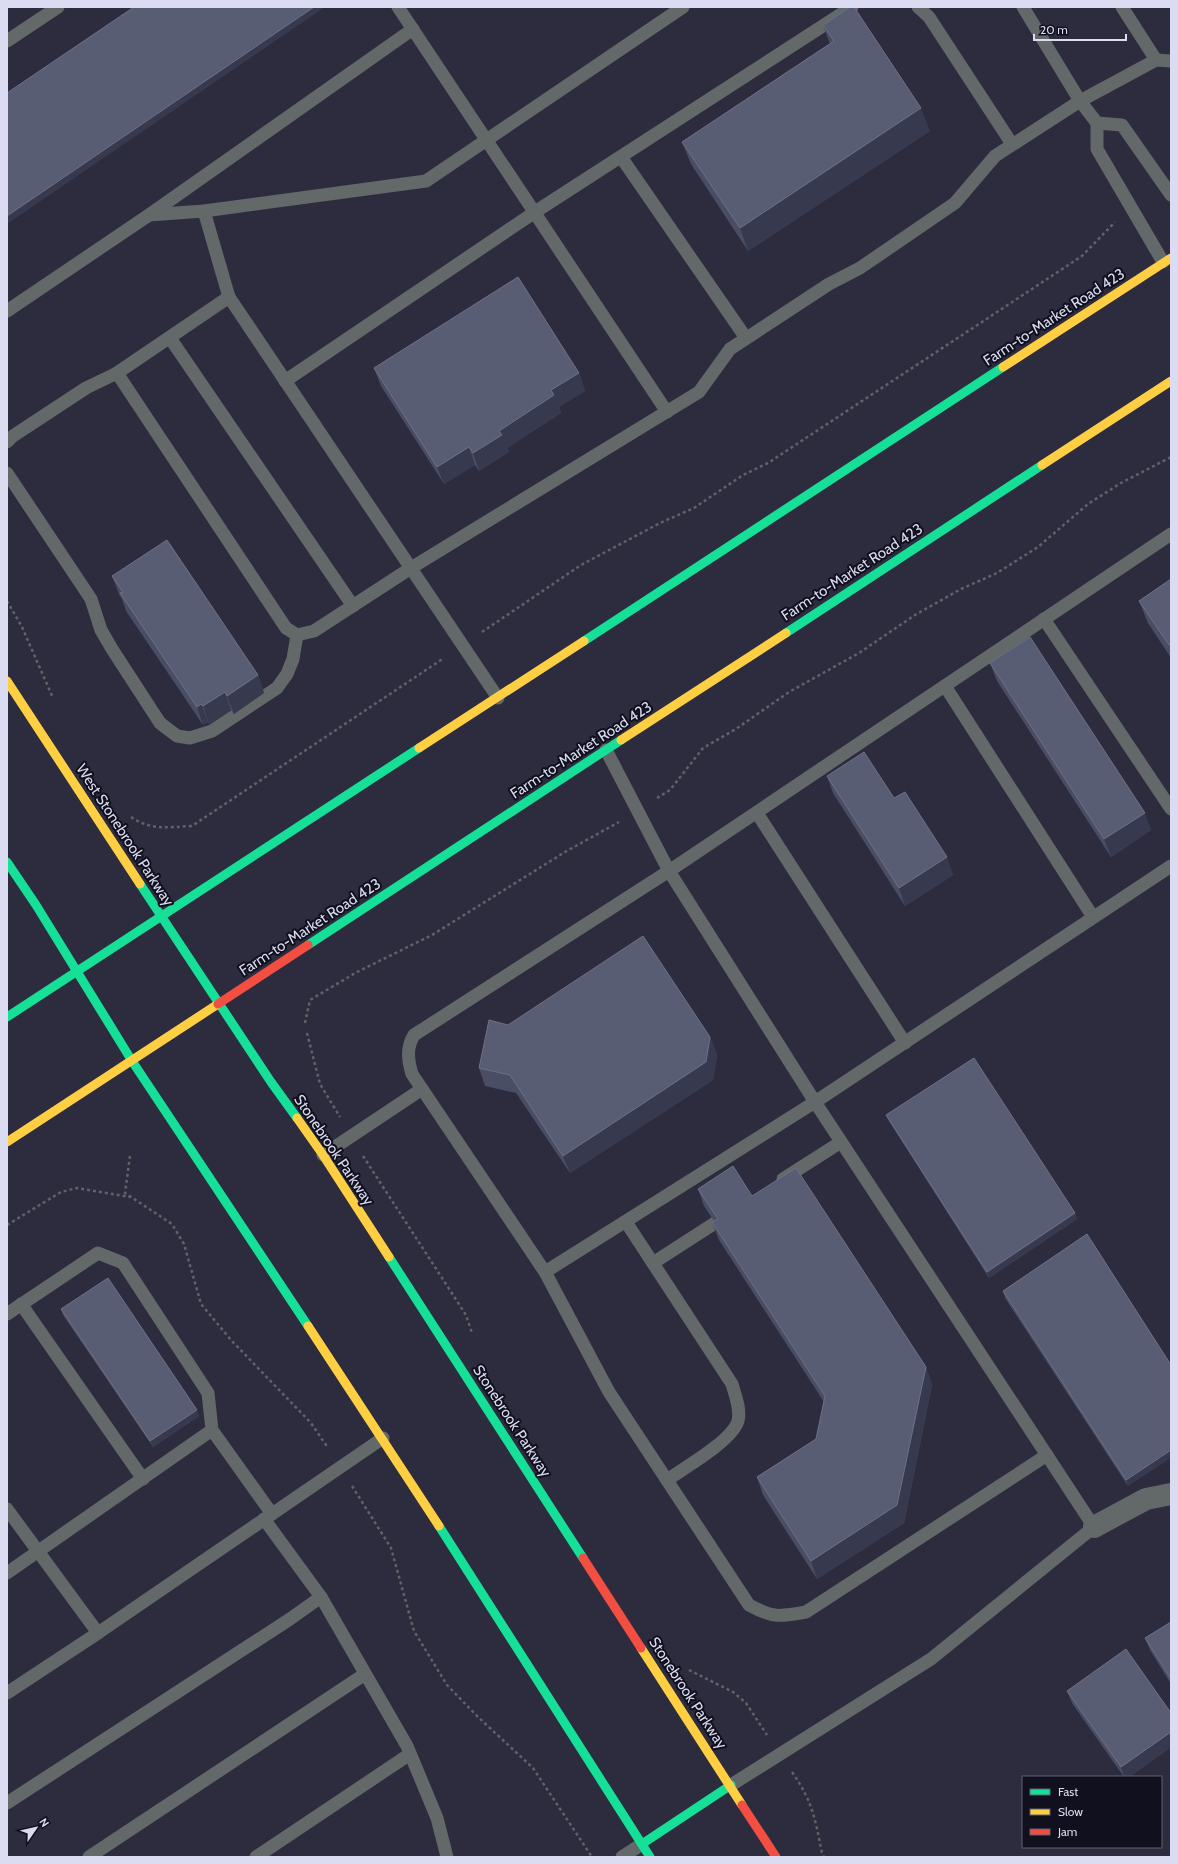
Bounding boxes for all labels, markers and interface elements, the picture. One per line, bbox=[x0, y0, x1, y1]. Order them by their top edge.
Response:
scale bar bbox=[1034, 16, 1126, 42]
text: 20 m bbox=[1040, 22, 1068, 37]
street label: Farm-to-Market Road 423 bbox=[980, 265, 1128, 369]
street label: Farm-to-Market Road 423 bbox=[778, 520, 926, 624]
street label: Farm-to-Market Road 423 bbox=[507, 698, 655, 802]
street label: West Stonebrook Parkway bbox=[72, 761, 178, 910]
street label: Farm-to-Market Road 423 bbox=[236, 875, 384, 979]
street label: Stonebrook Parkway bbox=[290, 1091, 378, 1209]
street label: Stonebrook Parkway bbox=[469, 1362, 555, 1481]
street label: Stonebrook Parkway bbox=[645, 1634, 731, 1753]
legend bbox=[1022, 1776, 1162, 1848]
text: Fast bbox=[1058, 1784, 1078, 1799]
text: Slow bbox=[1058, 1804, 1083, 1819]
north arrow bbox=[16, 1808, 56, 1848]
text: N bbox=[36, 1815, 52, 1830]
text: Jam bbox=[1057, 1824, 1077, 1839]

